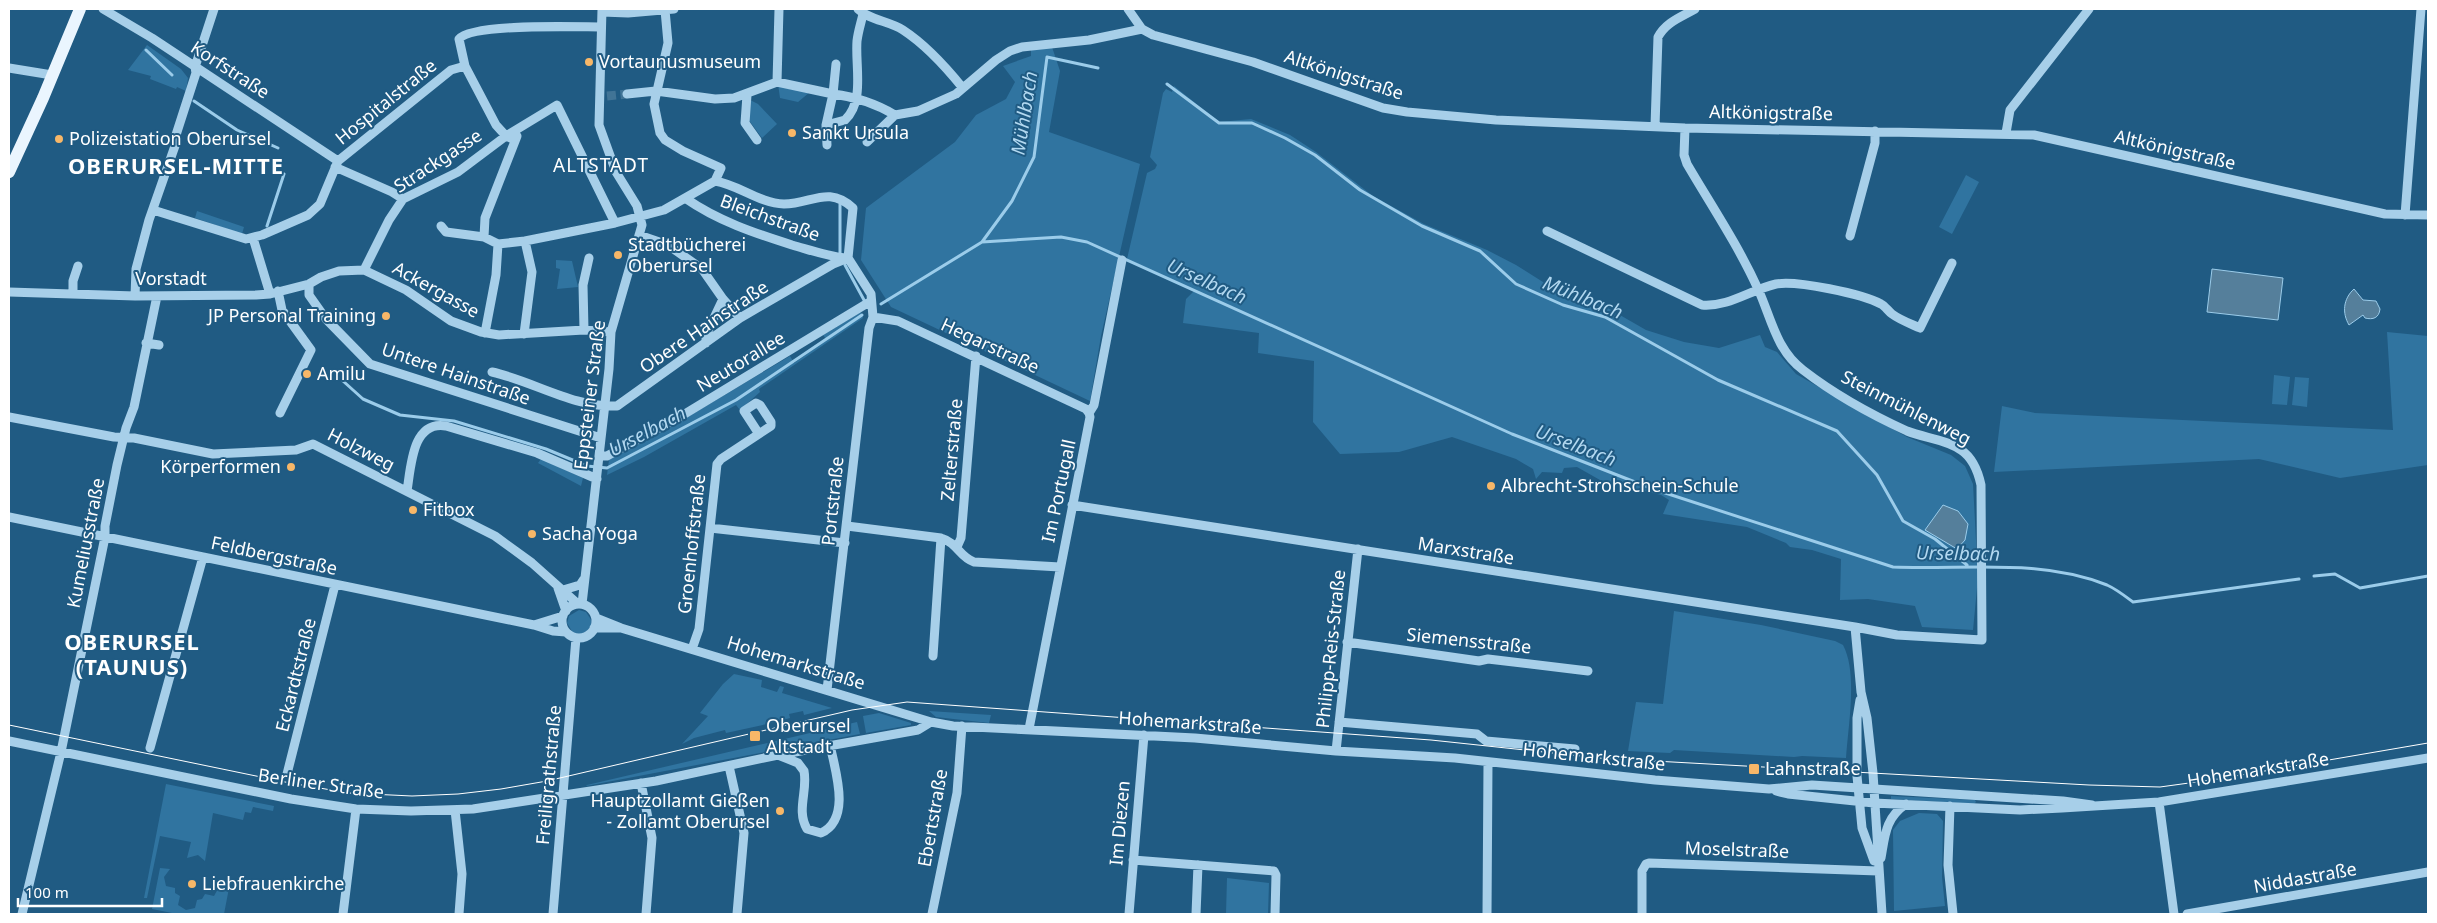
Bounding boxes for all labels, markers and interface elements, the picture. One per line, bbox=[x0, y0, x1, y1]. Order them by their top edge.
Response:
street label: Korfstraße bbox=[186, 35, 275, 104]
street label: Altkönigstraße bbox=[1282, 44, 1407, 105]
place label: Vortaunusmuseum bbox=[599, 49, 761, 73]
street label: Hospitalstraße bbox=[330, 53, 441, 149]
marker: Vortaunusmuseum bbox=[583, 56, 595, 68]
water label: Mühlbach bbox=[1005, 69, 1043, 157]
street label: Altkönigstraße bbox=[1709, 99, 1833, 125]
place label: Sankt Ursula bbox=[802, 120, 909, 144]
street label: Strackgasse bbox=[389, 123, 486, 198]
street label: Altkönigstraße bbox=[2112, 123, 2238, 175]
place label: Polizeistation Oberursel bbox=[69, 126, 271, 150]
marker: Sankt Ursula bbox=[786, 127, 798, 139]
marker: Polizeistation Oberursel bbox=[53, 133, 65, 145]
district label: OBERURSEL-MITTE bbox=[68, 150, 284, 180]
district label: ALTSTADT bbox=[553, 152, 649, 178]
street label: Bleichstraße bbox=[717, 188, 824, 246]
place label: Stadtbücherei Oberursel bbox=[628, 232, 746, 277]
marker: Stadtbücherei Oberursel bbox=[612, 249, 624, 261]
water label: Urselbach bbox=[1163, 252, 1251, 310]
street label: Ackergasse bbox=[389, 255, 484, 323]
street label: Vorstadt bbox=[135, 266, 207, 290]
water label: Mühlbach bbox=[1539, 269, 1627, 325]
street label: Obere Hainstraße bbox=[634, 274, 772, 378]
place label: JP Personal Training bbox=[206, 303, 376, 327]
marker: JP Personal Training bbox=[380, 310, 392, 322]
street label: Hegarstraße bbox=[937, 312, 1043, 378]
street label: Eppsteiner Straße bbox=[568, 319, 610, 471]
street label: Neutorallee bbox=[692, 325, 789, 397]
street label: Untere Hainstraße bbox=[379, 336, 534, 410]
place label: Amilu bbox=[317, 361, 366, 385]
street label: Steinmühlenweg bbox=[1837, 364, 1975, 450]
marker: Amilu bbox=[301, 368, 313, 380]
street label: Zelterstraße bbox=[935, 398, 967, 502]
water label: Urselbach bbox=[604, 400, 690, 462]
water label: Urselbach bbox=[1532, 418, 1620, 472]
street label: Holzweg bbox=[324, 422, 399, 476]
street label: Im Portugall bbox=[1035, 437, 1081, 545]
place label: Körperformen bbox=[160, 454, 281, 478]
street label: Portstraße bbox=[815, 455, 849, 547]
marker: Körperformen bbox=[285, 461, 297, 473]
street label: Groenhoffstraße bbox=[672, 473, 710, 615]
place label: Albrecht-Strohschein-Schule bbox=[1501, 473, 1739, 497]
street label: Kumeliusstraße bbox=[61, 476, 109, 610]
marker: Albrecht-Strohschein-Schule bbox=[1485, 480, 1497, 492]
place label: Fitbox bbox=[423, 497, 475, 521]
marker: Fitbox bbox=[407, 504, 419, 516]
place label: Sacha Yoga bbox=[542, 521, 638, 545]
marker: Sacha Yoga bbox=[526, 528, 538, 540]
street label: Feldbergstraße bbox=[209, 530, 340, 580]
street label: Marxstraße bbox=[1416, 531, 1516, 569]
water label: Urselbach bbox=[1916, 539, 2000, 567]
street label: Philipp-Reis-Straße bbox=[1310, 568, 1350, 729]
street label: Eckardtstraße bbox=[269, 615, 321, 734]
street label: Siemensstraße bbox=[1406, 622, 1533, 658]
district label: OBERURSEL (TAUNUS) bbox=[64, 626, 200, 681]
street label: Hohemarkstraße bbox=[724, 630, 868, 694]
street label: Freiligrathstraße bbox=[530, 704, 566, 846]
street label: Hohemarkstraße bbox=[1118, 705, 1262, 739]
place label: Oberursel Altstadt bbox=[766, 713, 851, 758]
marker: Oberursel Altstadt bbox=[748, 729, 762, 743]
street label: Hohemarkstraße bbox=[1522, 737, 1667, 775]
street label: Hohemarkstraße bbox=[2185, 746, 2330, 792]
place label: Lahnstraße bbox=[1765, 756, 1861, 780]
street label: Berliner Straße bbox=[257, 762, 386, 804]
marker: Lahnstraße bbox=[1747, 762, 1761, 776]
street label: Ebertstraße bbox=[912, 767, 952, 869]
street label: Im Diezen bbox=[1103, 779, 1135, 866]
place label: Hauptzollamt Gießen - Zollamt Oberursel bbox=[591, 788, 770, 833]
marker: Hauptzollamt Gießen - Zollamt Oberursel bbox=[774, 805, 786, 817]
street label: Moselstraße bbox=[1684, 835, 1790, 863]
street label: Niddastraße bbox=[2251, 856, 2358, 898]
place label: Liebfrauenkirche bbox=[202, 871, 344, 895]
scale bar bbox=[18, 876, 161, 908]
marker: Liebfrauenkirche bbox=[186, 878, 198, 890]
text: 100 m bbox=[25, 882, 69, 902]

